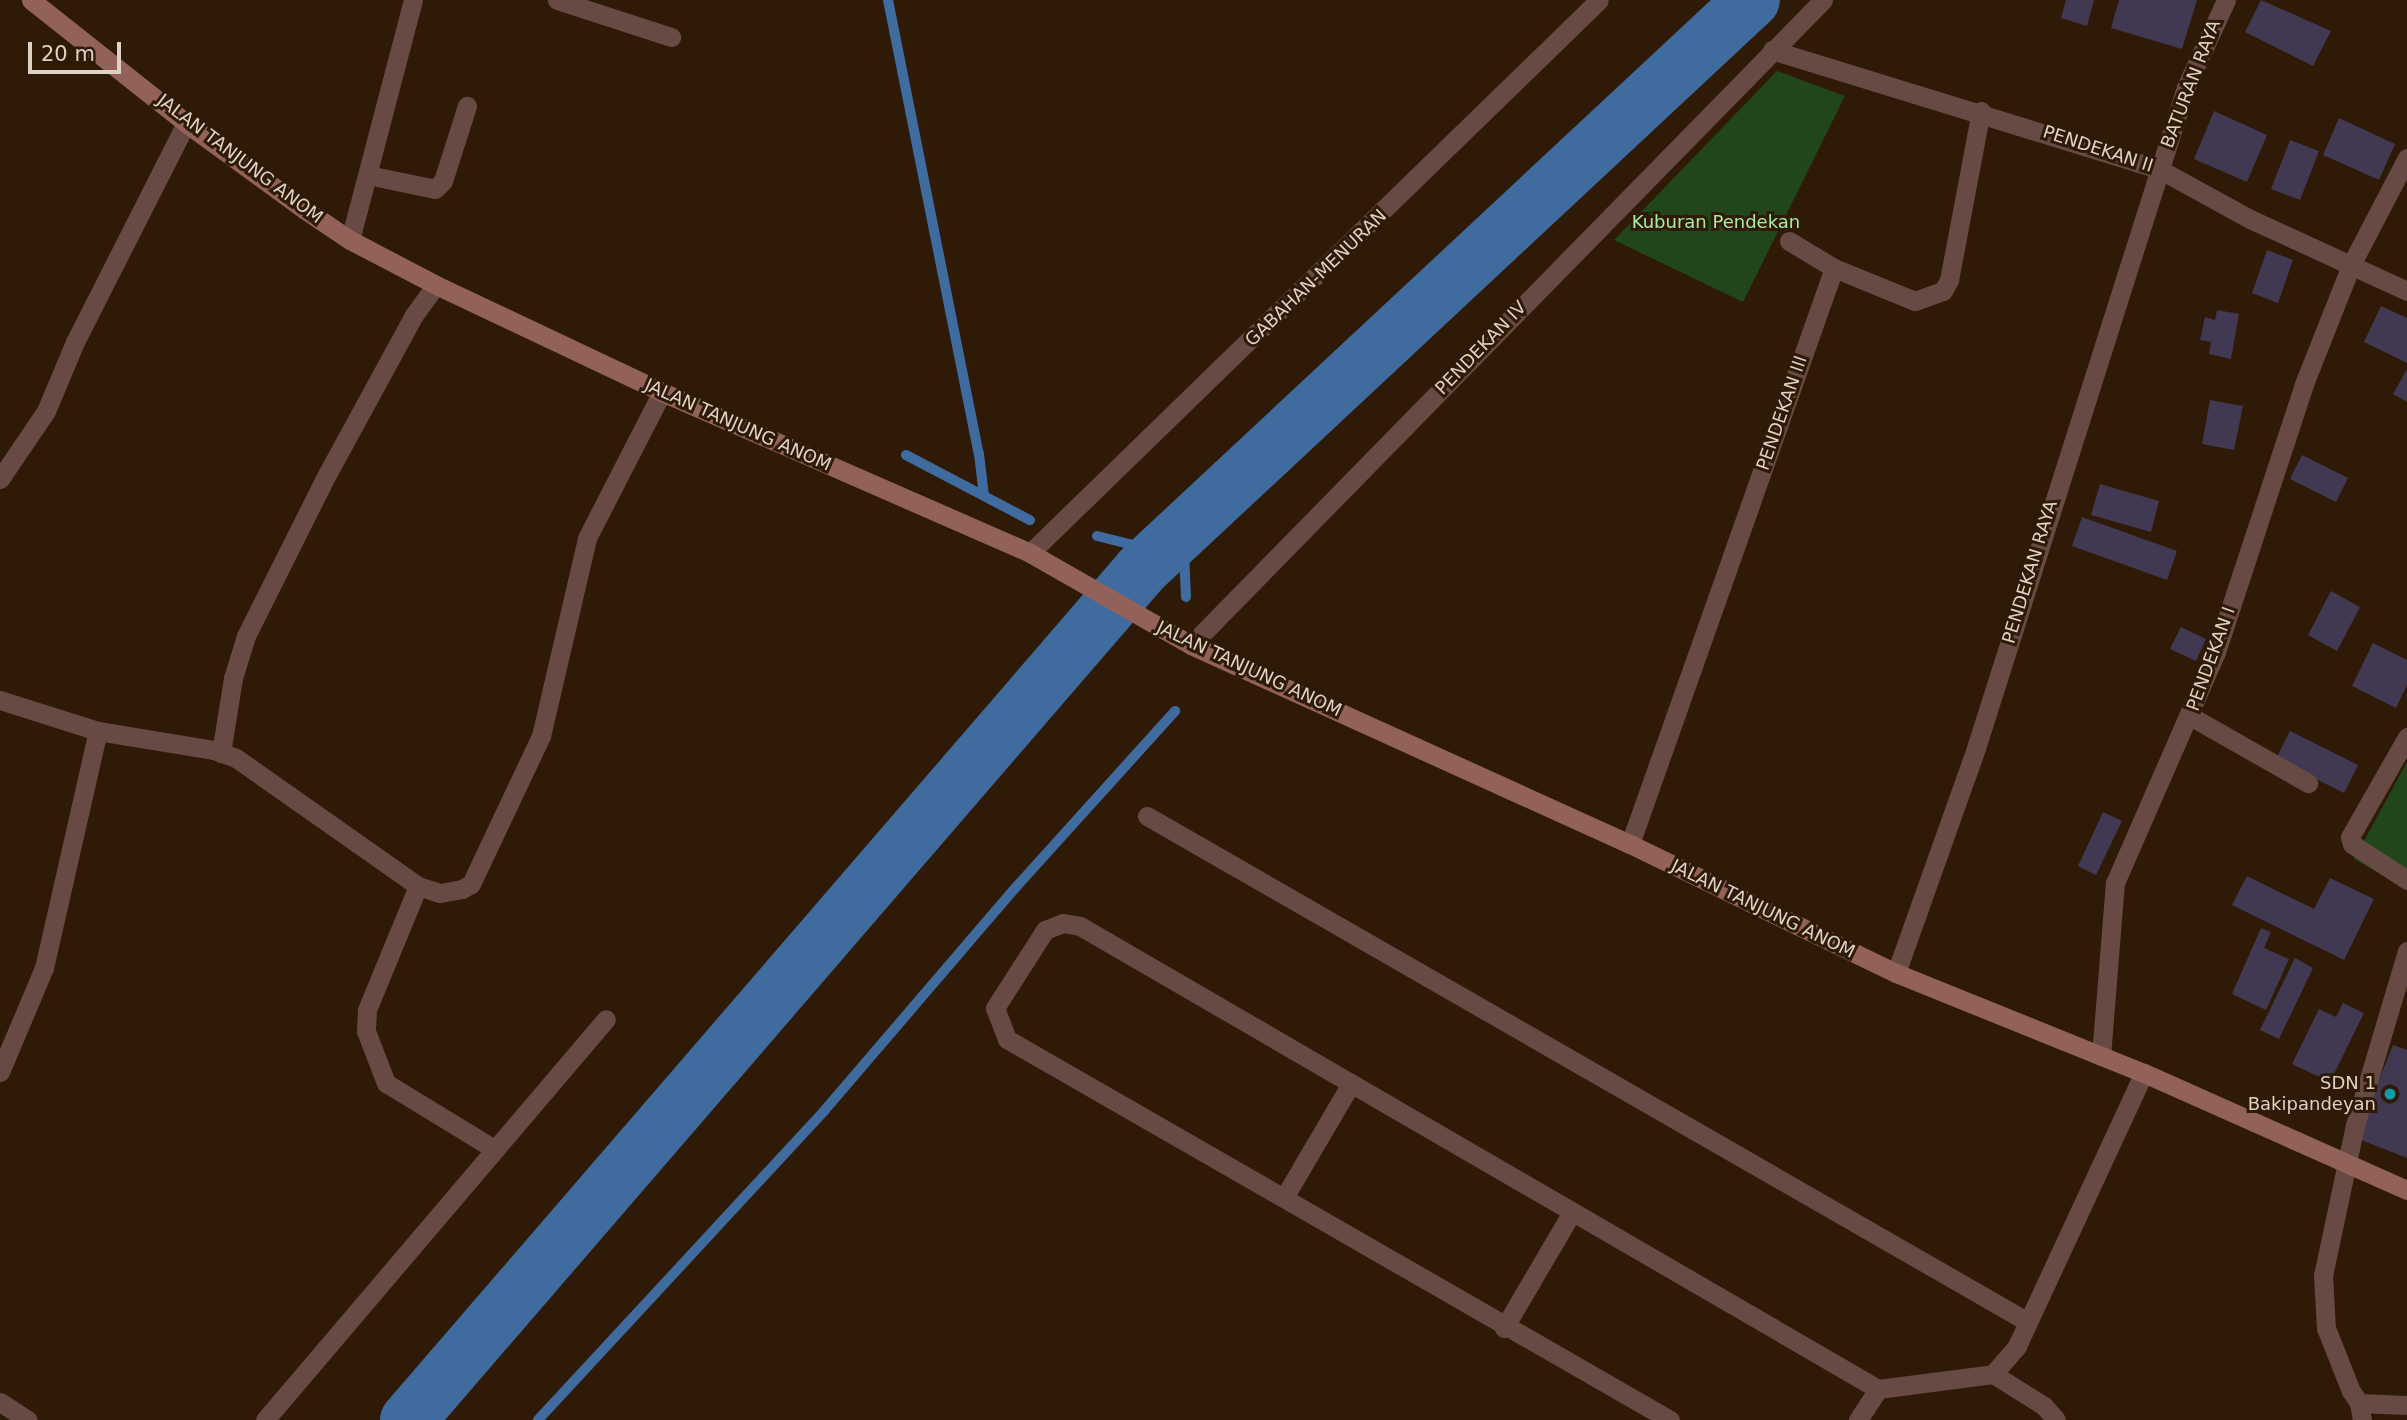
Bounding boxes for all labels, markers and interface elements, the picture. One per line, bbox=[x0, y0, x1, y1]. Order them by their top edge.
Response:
street label: BATURAN RAYA bbox=[2157, 17, 2225, 151]
scale bar bbox=[32, 28, 124, 72]
text: 20 m bbox=[41, 42, 95, 66]
street label: JALAN TANJUNG ANOM bbox=[153, 90, 327, 228]
street label: PENDEKAN II bbox=[2040, 121, 2156, 177]
street label: GABAHAN-MENURAN bbox=[1241, 205, 1391, 351]
park label: Kuburan Pendekan bbox=[1632, 211, 1800, 233]
street label: PENDEKAN IV bbox=[1431, 297, 1531, 399]
street label: PENDEKAN III bbox=[1752, 353, 1812, 473]
street label: JALAN TANJUNG ANOM bbox=[641, 374, 835, 476]
street label: PENDEKAN RAYA bbox=[1998, 498, 2062, 646]
street label: PENDEKAN I bbox=[2182, 604, 2240, 714]
street label: JALAN TANJUNG ANOM bbox=[1153, 617, 1345, 721]
street label: JALAN TANJUNG ANOM bbox=[1668, 855, 1858, 963]
place label: SDN 1 Bakipandeyan bbox=[2248, 1073, 2376, 1116]
marker: SDN 1 Bakipandeyan bbox=[2382, 1086, 2398, 1102]

